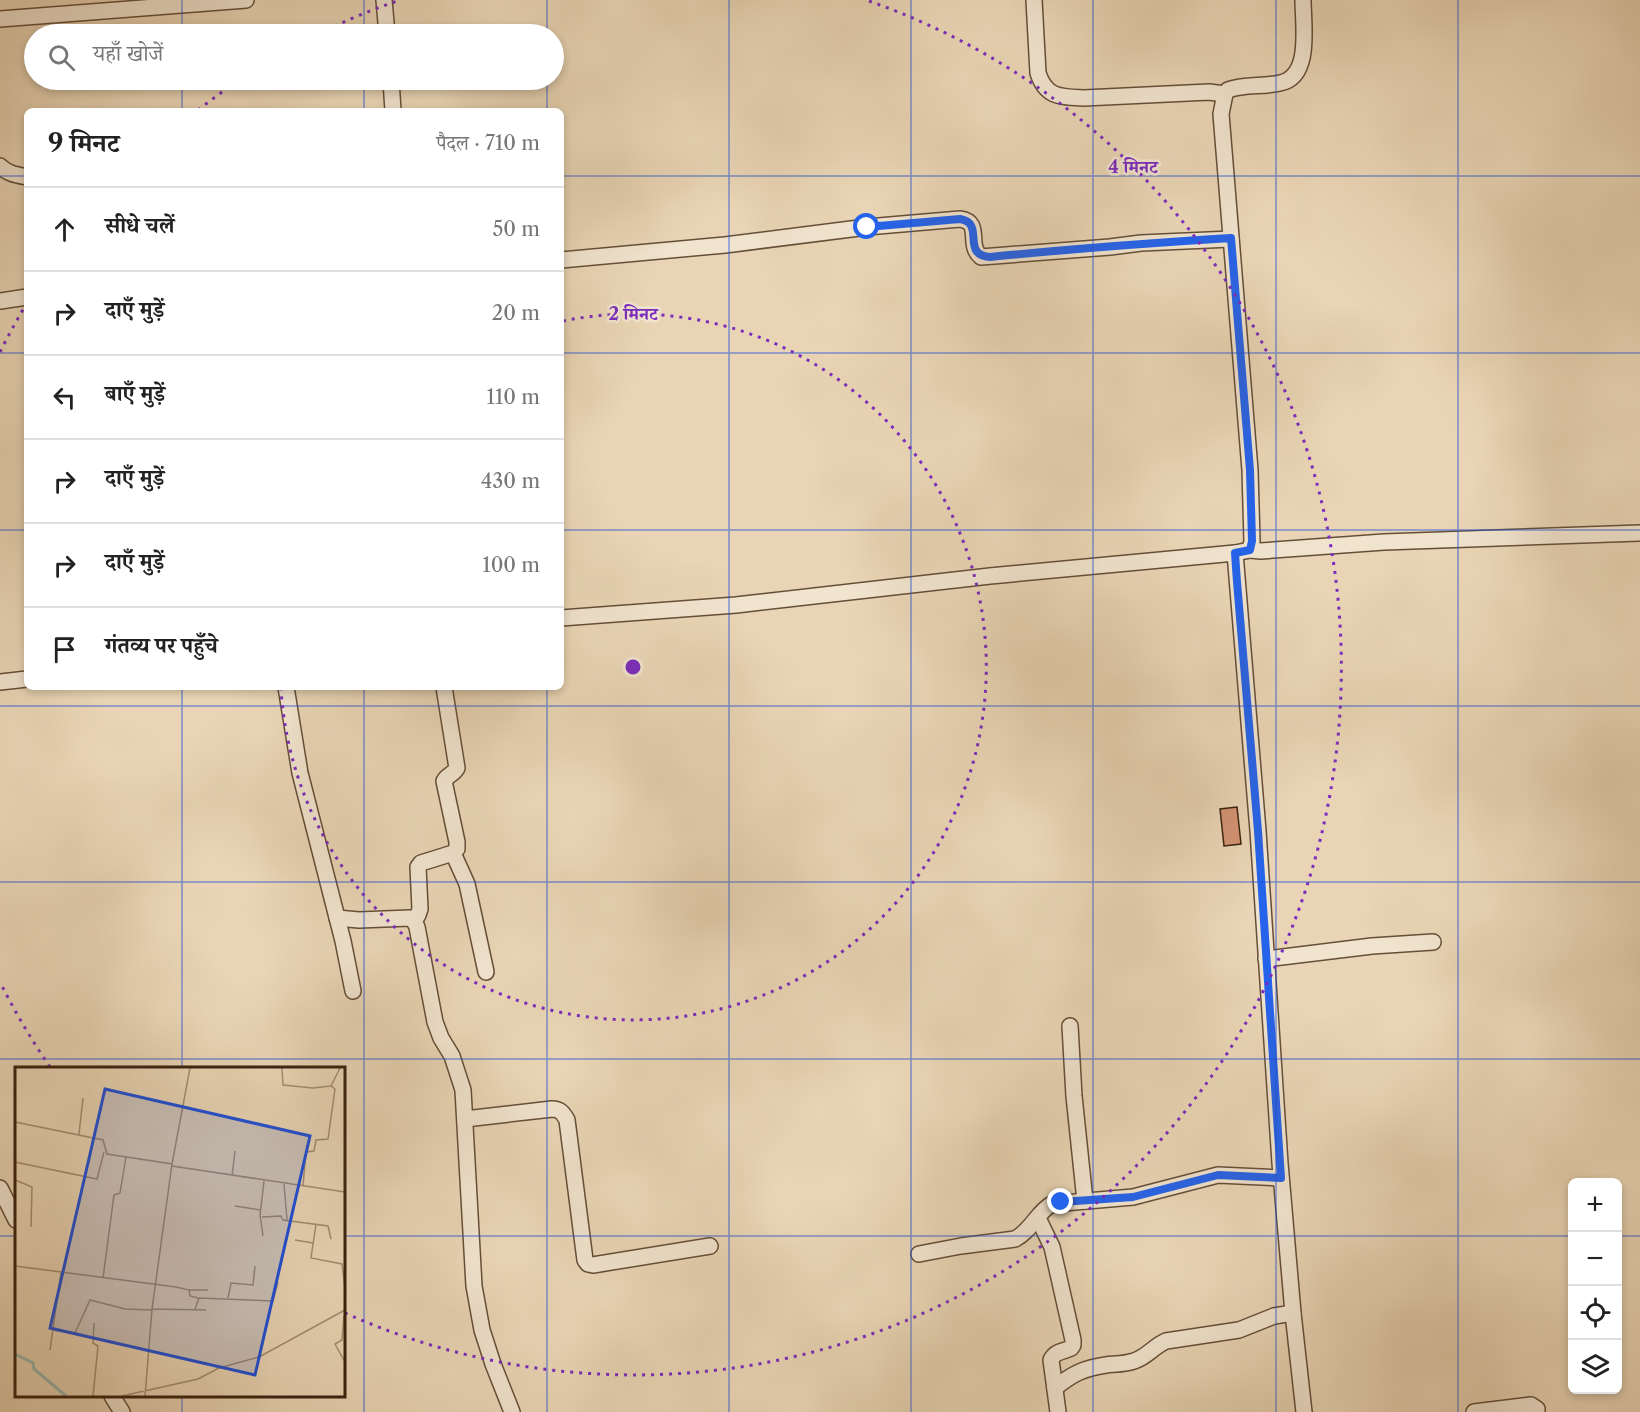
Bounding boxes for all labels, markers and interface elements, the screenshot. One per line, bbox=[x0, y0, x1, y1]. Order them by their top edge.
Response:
search box bbox=[24, 24, 564, 90]
text: यहाँ खोजें bbox=[93, 40, 163, 67]
icon: search bbox=[45, 41, 78, 74]
text: 9 मिनट bbox=[48, 127, 119, 159]
text: पैदल · 710 m bbox=[436, 131, 540, 155]
text: 4 मिनट bbox=[1108, 156, 1159, 178]
text: सीधे चलें bbox=[105, 212, 174, 239]
icon: ahead bbox=[48, 213, 81, 246]
route start bbox=[853, 213, 879, 239]
text: 50 m bbox=[493, 217, 540, 241]
text: दाएँ मुड़ें bbox=[105, 296, 164, 323]
icon: right bbox=[48, 297, 81, 330]
text: 20 m bbox=[492, 301, 540, 325]
text: 2 मिनट bbox=[608, 303, 659, 325]
text: बाएँ मुड़ें bbox=[105, 380, 165, 407]
icon: left bbox=[48, 381, 81, 414]
text: 110 m bbox=[487, 385, 540, 409]
text: दाएँ मुड़ें bbox=[105, 464, 164, 491]
icon: right bbox=[48, 465, 81, 498]
text: 430 m bbox=[481, 469, 540, 493]
text: दाएँ मुड़ें bbox=[105, 548, 164, 575]
icon: right bbox=[48, 549, 81, 582]
text: 100 m bbox=[482, 553, 540, 577]
text: गंतव्य पर पहुँचे bbox=[105, 632, 218, 659]
icon: arrive bbox=[48, 633, 81, 666]
centre of rings bbox=[623, 657, 643, 677]
inset map bbox=[15, 1067, 345, 1397]
map controls bbox=[1568, 1178, 1622, 1394]
button: + bbox=[1568, 1178, 1622, 1232]
route end bbox=[1047, 1188, 1073, 1214]
button: − bbox=[1568, 1232, 1622, 1286]
button: locate bbox=[1568, 1286, 1622, 1340]
button: layers bbox=[1568, 1340, 1622, 1394]

